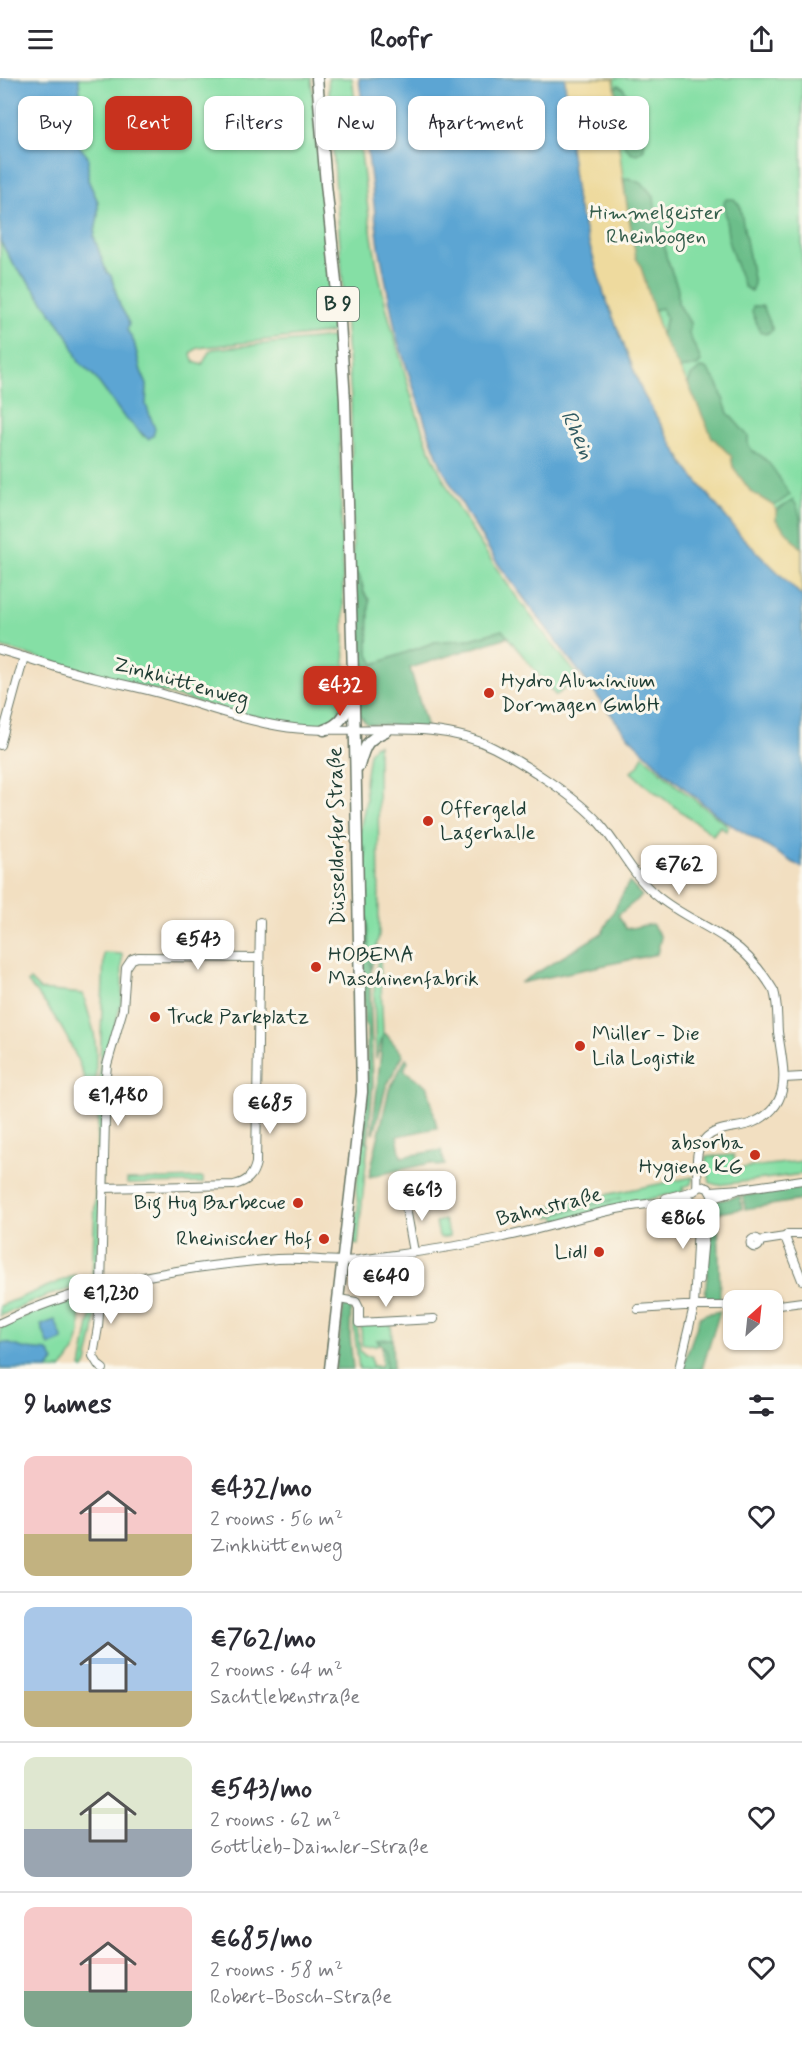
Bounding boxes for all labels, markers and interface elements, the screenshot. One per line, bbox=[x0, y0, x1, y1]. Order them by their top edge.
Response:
text: Roofr bbox=[370, 22, 432, 57]
icon: menu bbox=[24, 23, 57, 56]
icon: share bbox=[745, 23, 778, 56]
chip: Buy bbox=[18, 96, 93, 150]
chip: Rent bbox=[105, 96, 192, 150]
chip: Filters bbox=[204, 96, 304, 150]
chip: New bbox=[316, 96, 396, 150]
chip: Apartment bbox=[408, 96, 545, 150]
chip: House bbox=[557, 96, 649, 150]
park label: Himmelgeister Rheinbogen bbox=[589, 199, 723, 252]
road number: B 9 bbox=[317, 287, 359, 321]
water label: Rhein bbox=[554, 406, 600, 464]
street label: Zinkhüttenweg bbox=[110, 650, 252, 714]
pin: €432 bbox=[304, 666, 376, 717]
place label: Hydro Aluminium Dormagen GmbH bbox=[501, 667, 660, 719]
text: €432 bbox=[317, 672, 363, 699]
marker: Hydro Aluminium Dormagen GmbH bbox=[482, 686, 496, 700]
street label: Düsseldorfer Straße bbox=[321, 746, 353, 926]
place label: Offergeld Lagerhalle bbox=[440, 795, 536, 849]
marker: Offergeld Lagerhalle bbox=[421, 814, 435, 828]
pin: €762 bbox=[643, 845, 715, 896]
text: €762 bbox=[655, 851, 703, 878]
pin: €543 bbox=[162, 920, 234, 971]
text: €543 bbox=[175, 926, 221, 953]
place label: HOBEMA Maschinenfabrik bbox=[328, 941, 479, 993]
marker: HOBEMA Maschinenfabrik bbox=[309, 960, 323, 974]
place label: Truck Parkplatz bbox=[167, 1003, 309, 1031]
marker: Truck Parkplatz bbox=[148, 1010, 162, 1024]
place label: Müller - Die Lila Logistik bbox=[592, 1020, 700, 1072]
marker: Müller - Die Lila Logistik bbox=[573, 1039, 587, 1053]
pin: €1,480 bbox=[69, 1076, 167, 1127]
text: €1,480 bbox=[88, 1082, 148, 1109]
pin: €685 bbox=[234, 1084, 306, 1135]
text: €685 bbox=[247, 1090, 293, 1117]
place label: absorba Hygiene KG bbox=[639, 1129, 743, 1182]
marker: absorba Hygiene KG bbox=[748, 1148, 762, 1162]
pin: €613 bbox=[386, 1171, 458, 1222]
text: €613 bbox=[402, 1177, 442, 1204]
street label: Bahnstraße bbox=[493, 1180, 605, 1234]
place label: Big Hug Barbecue bbox=[134, 1189, 286, 1219]
marker: Big Hug Barbecue bbox=[291, 1196, 305, 1210]
pin: €866 bbox=[647, 1199, 719, 1250]
text: €866 bbox=[661, 1205, 705, 1232]
place label: Rheinischer Hof bbox=[176, 1225, 312, 1253]
marker: Rheinischer Hof bbox=[317, 1232, 331, 1246]
place label: Lidl bbox=[555, 1238, 587, 1266]
marker: Lidl bbox=[592, 1245, 606, 1259]
pin: €640 bbox=[350, 1257, 422, 1308]
text: €640 bbox=[362, 1263, 410, 1290]
pin: €1,230 bbox=[62, 1274, 160, 1325]
text: €1,230 bbox=[83, 1280, 139, 1307]
north arrow bbox=[723, 1290, 783, 1350]
map controls bbox=[723, 1290, 783, 1350]
text: 9 homes bbox=[24, 1388, 112, 1422]
icon: filters bbox=[745, 1389, 778, 1422]
text: €432/mo bbox=[210, 1472, 312, 1506]
icon: home bbox=[72, 1480, 144, 1552]
icon: heart bbox=[745, 1500, 778, 1533]
text: 2 rooms · 56 m² bbox=[210, 1506, 343, 1533]
text: Zinkhüttenweg bbox=[210, 1533, 343, 1560]
text: €762/mo bbox=[210, 1623, 316, 1657]
icon: home bbox=[72, 1631, 144, 1703]
icon: heart bbox=[745, 1651, 778, 1684]
text: 2 rooms · 64 m² bbox=[210, 1657, 343, 1684]
text: Sachtlebenstraße bbox=[210, 1684, 360, 1711]
text: €543/mo bbox=[210, 1773, 312, 1807]
icon: home bbox=[72, 1781, 144, 1853]
icon: heart bbox=[745, 1801, 778, 1834]
text: 2 rooms · 62 m² bbox=[210, 1807, 341, 1834]
text: Gottlieb-Daimler-Straße bbox=[210, 1834, 429, 1861]
text: €685/mo bbox=[210, 1923, 312, 1957]
icon: home bbox=[72, 1931, 144, 2003]
icon: heart bbox=[745, 1951, 778, 1984]
text: 2 rooms · 58 m² bbox=[210, 1957, 343, 1984]
text: Robert-Bosch-Straße bbox=[210, 1984, 392, 2011]

